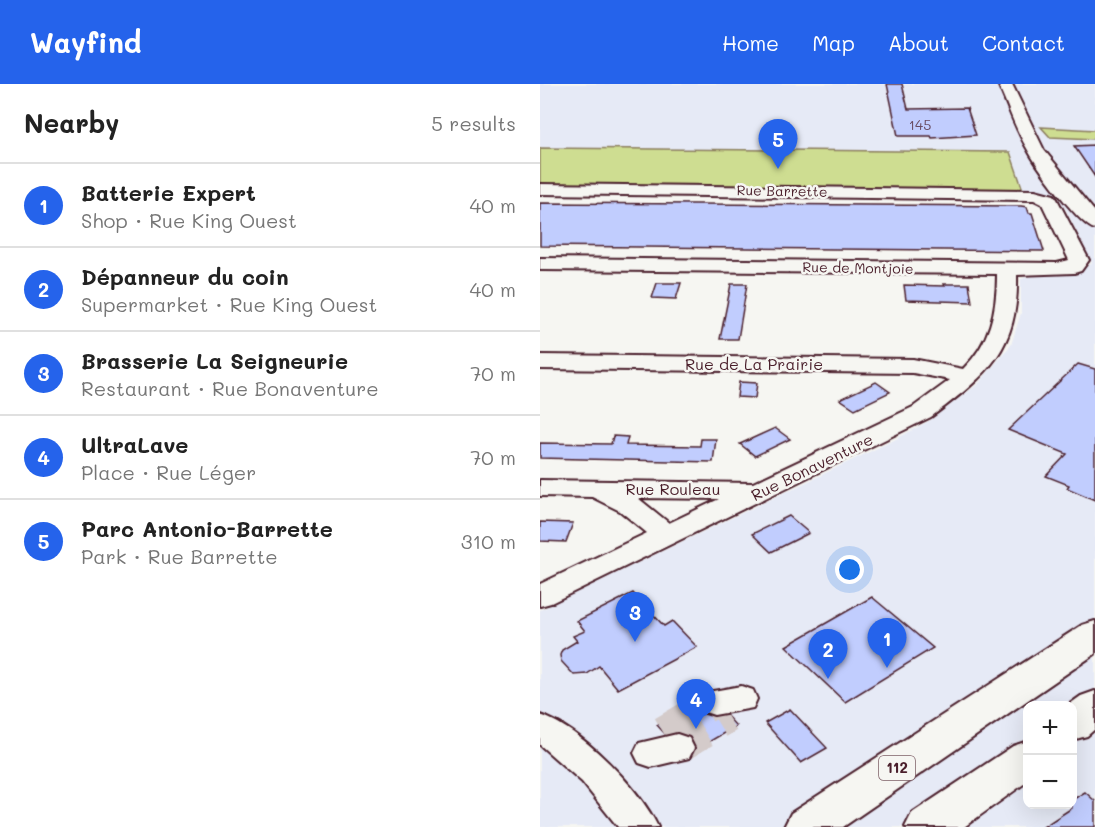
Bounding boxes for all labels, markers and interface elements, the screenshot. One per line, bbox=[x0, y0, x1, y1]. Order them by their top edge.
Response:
text: Wayfind bbox=[30, 24, 141, 60]
text: Home bbox=[722, 29, 779, 56]
text: Map bbox=[812, 29, 855, 56]
text: About bbox=[888, 29, 949, 56]
text: Contact bbox=[982, 29, 1065, 56]
text: Nearby bbox=[24, 106, 119, 140]
text: 5 results bbox=[431, 110, 516, 136]
house number: 145 bbox=[909, 115, 931, 134]
pin: 5 bbox=[758, 120, 798, 169]
text: Batterie Expert bbox=[81, 178, 256, 207]
street label: Rue Barrette bbox=[736, 180, 828, 201]
text: 1 bbox=[39, 192, 48, 218]
text: 40 m bbox=[470, 192, 516, 218]
text: Shop · Rue King Ouest bbox=[81, 207, 297, 233]
street label: Rue de Montjoie bbox=[802, 257, 914, 278]
text: Dépanneur du coin bbox=[81, 262, 289, 291]
text: 2 bbox=[38, 276, 49, 302]
text: 40 m bbox=[470, 276, 516, 302]
text: Supermarket · Rue King Ouest bbox=[81, 291, 377, 317]
text: Brasserie La Seigneurie bbox=[81, 346, 348, 375]
street label: Rue de La Prairie bbox=[685, 353, 823, 374]
text: 3 bbox=[38, 360, 50, 386]
text: 70 m bbox=[470, 360, 516, 386]
text: Restaurant · Rue Bonaventure bbox=[81, 375, 379, 401]
street label: Rue Bonaventure bbox=[747, 428, 876, 505]
text: UltraLave bbox=[81, 430, 188, 459]
text: 4 bbox=[37, 444, 50, 470]
text: 70 m bbox=[470, 444, 516, 470]
text: Place · Rue Léger bbox=[81, 459, 256, 485]
street label: Rue Rouleau bbox=[625, 478, 721, 499]
text: Parc Antonio-Barrette bbox=[81, 514, 333, 543]
text: 5 bbox=[38, 528, 49, 554]
text: 310 m bbox=[461, 528, 516, 554]
text: Park · Rue Barrette bbox=[81, 543, 278, 569]
your location bbox=[835, 555, 864, 584]
pin: 3 bbox=[616, 592, 655, 642]
pin: 1 bbox=[868, 618, 906, 668]
pin: 2 bbox=[808, 630, 848, 679]
pin: 4 bbox=[676, 680, 716, 729]
map controls bbox=[1023, 701, 1077, 809]
button: + bbox=[1023, 701, 1077, 755]
button: − bbox=[1023, 755, 1077, 809]
road number: 112 bbox=[879, 756, 915, 780]

